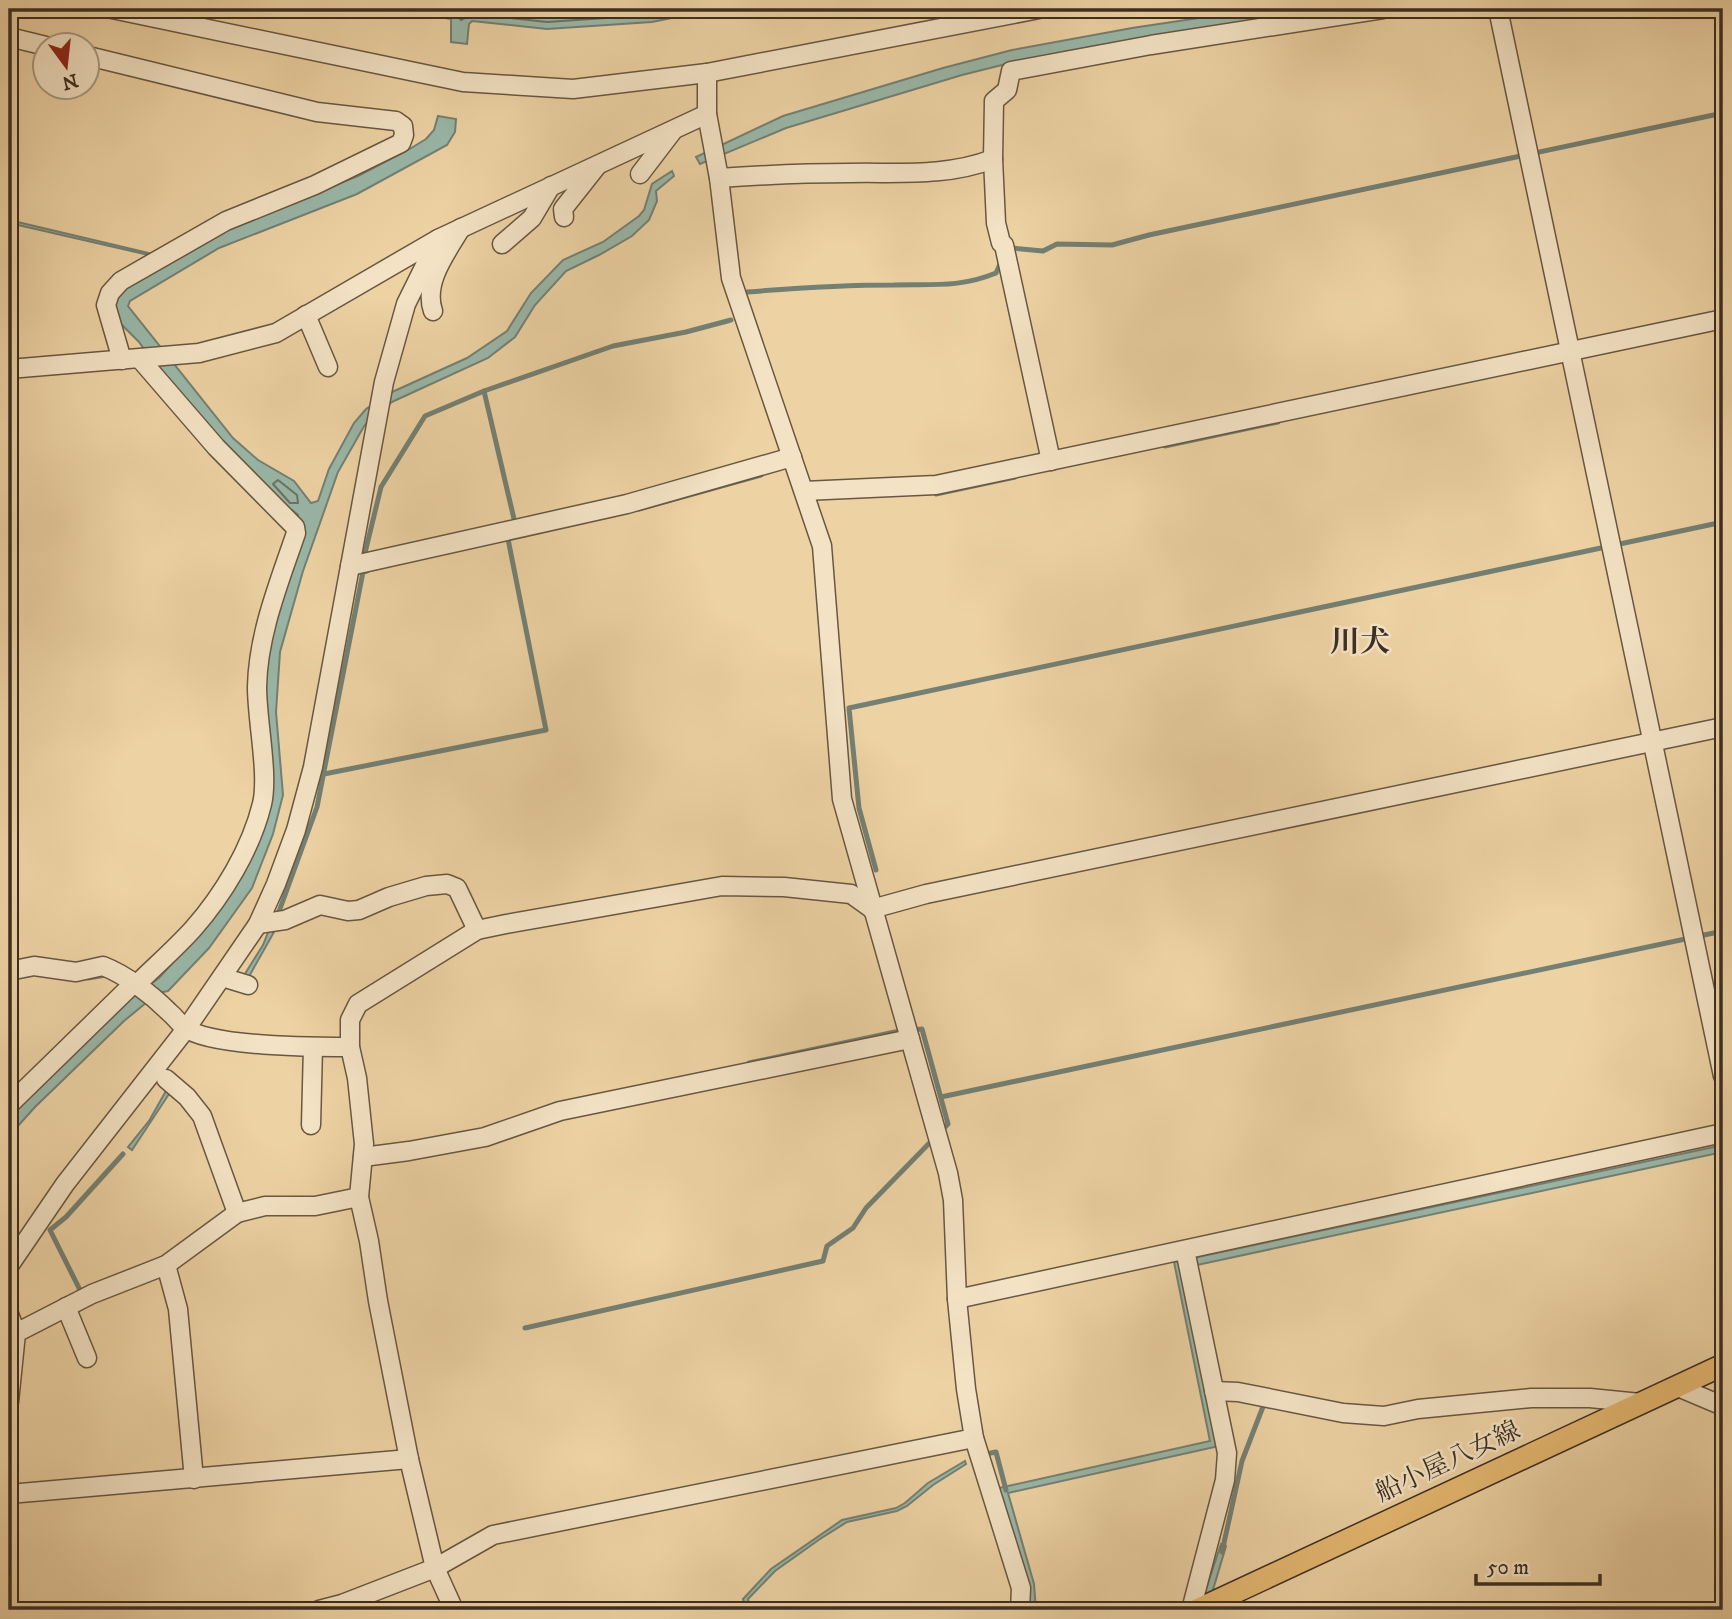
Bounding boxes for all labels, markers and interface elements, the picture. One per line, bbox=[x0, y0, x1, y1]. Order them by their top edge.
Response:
north arrow bbox=[32, 32, 102, 102]
text: N bbox=[59, 68, 81, 94]
district label: 川犬 bbox=[1330, 624, 1390, 661]
street label: 船小屋八女線 bbox=[1370, 1414, 1526, 1510]
scale bar bbox=[1476, 1542, 1601, 1586]
text: 50 m bbox=[1487, 1555, 1529, 1581]

